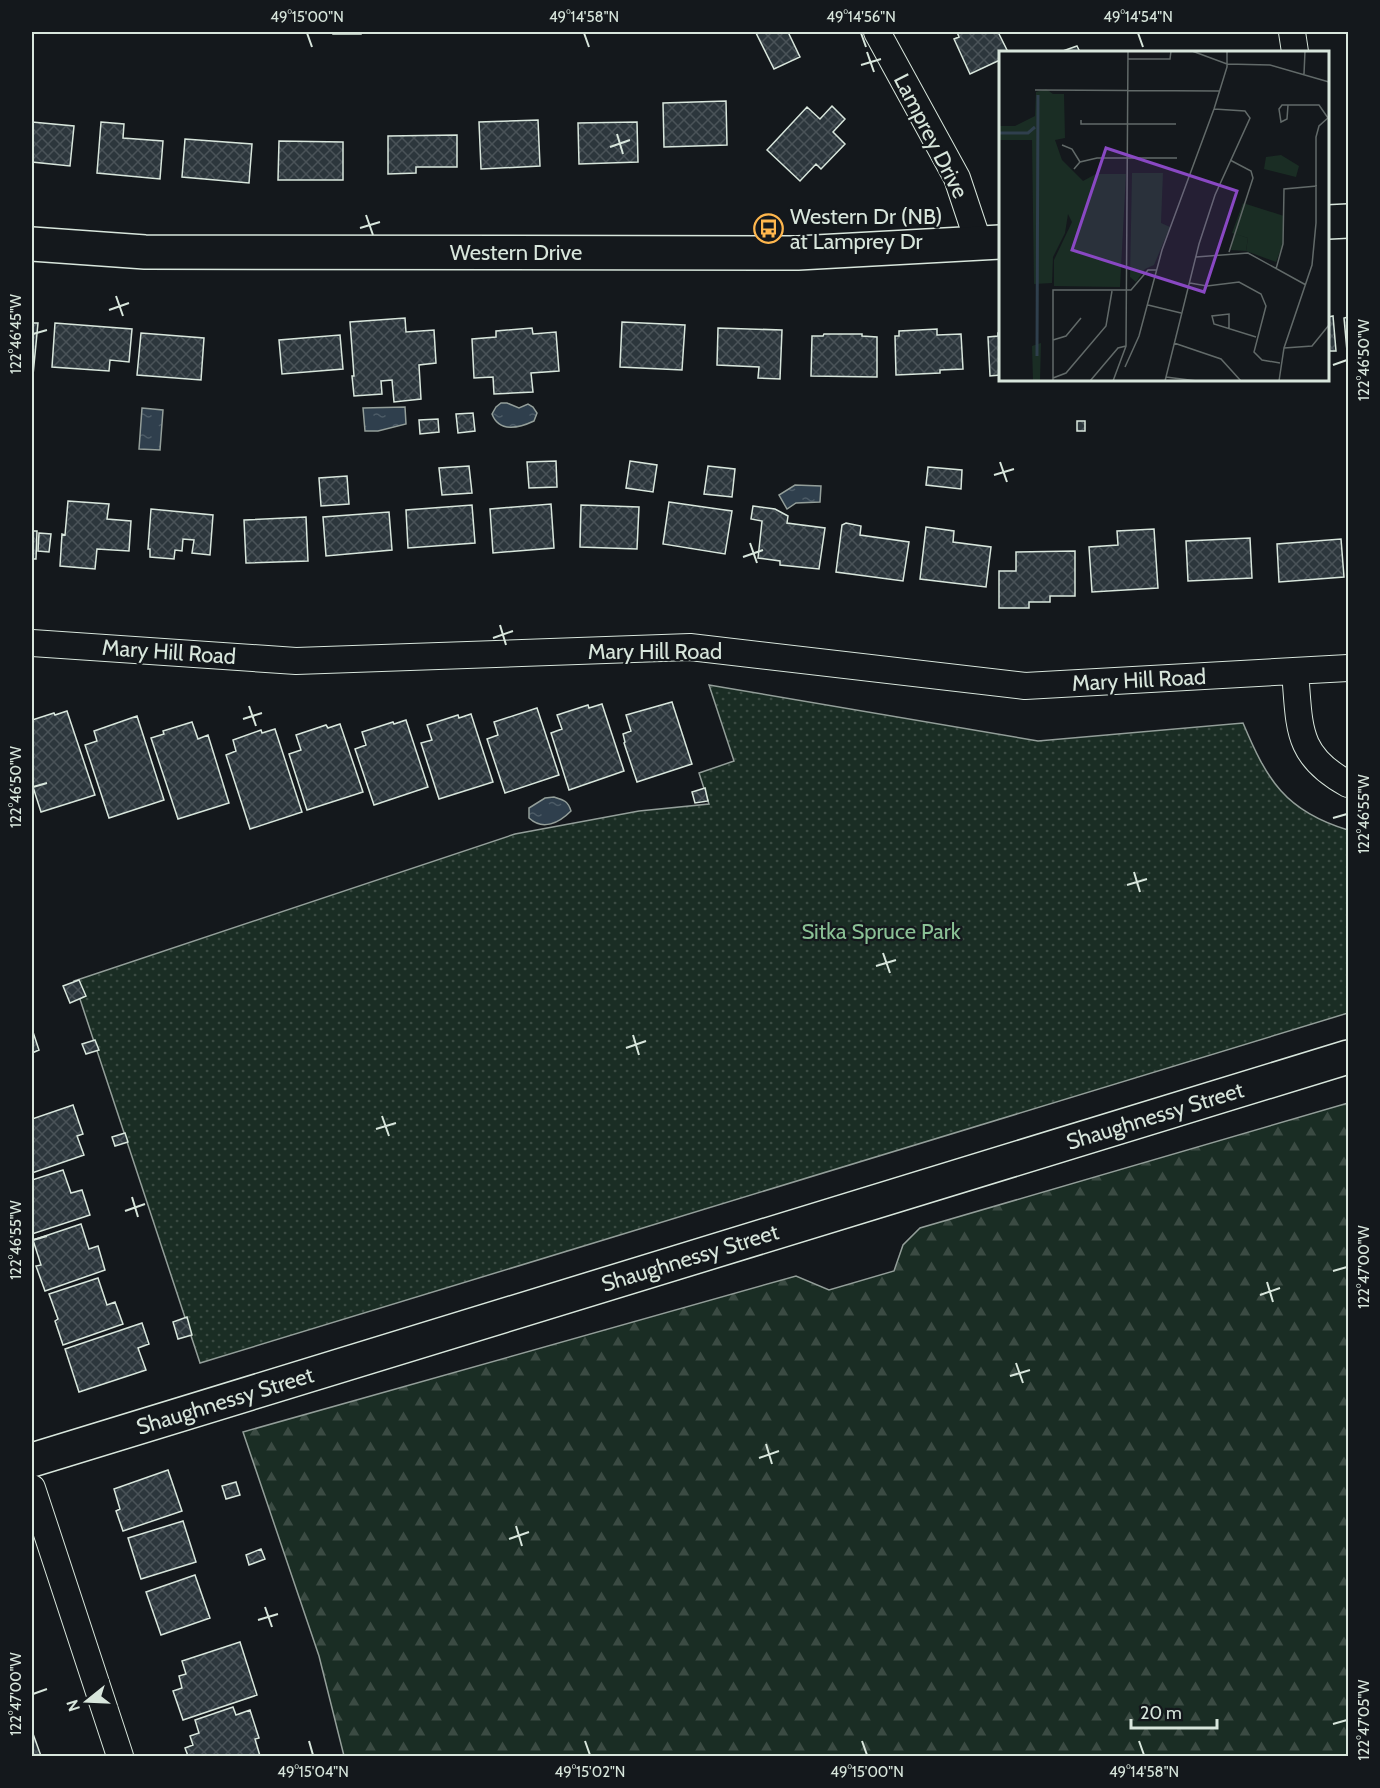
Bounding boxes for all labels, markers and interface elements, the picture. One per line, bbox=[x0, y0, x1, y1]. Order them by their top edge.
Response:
text: 49°15'00"N bbox=[270, 8, 344, 26]
text: 49°14'58"N bbox=[549, 8, 619, 26]
text: 49°14'56"N bbox=[826, 8, 896, 26]
text: 49°14'54"N bbox=[1103, 8, 1173, 26]
inset map bbox=[999, 51, 1329, 381]
street label: Lamprey Drive bbox=[888, 69, 974, 203]
place label: Western Dr (NB) at Lamprey Dr bbox=[790, 203, 942, 255]
bus stop icon: Western Dr (NB) at Lamprey Dr bbox=[753, 213, 785, 245]
street label: Western Drive bbox=[450, 239, 582, 266]
text: 122°46'45"W bbox=[7, 293, 25, 374]
text: 122°46'50"W bbox=[1355, 318, 1373, 401]
street label: Mary Hill Road bbox=[101, 634, 237, 670]
street label: Mary Hill Road bbox=[588, 638, 722, 665]
street label: Mary Hill Road bbox=[1071, 663, 1207, 697]
text: 122°46'50"W bbox=[7, 745, 25, 828]
text: 122°46'55"W bbox=[1355, 773, 1373, 854]
park label: Sitka Spruce Park bbox=[801, 918, 961, 945]
street label: Shaughnessy Street bbox=[1063, 1076, 1247, 1156]
text: 122°46'55"W bbox=[7, 1199, 25, 1280]
street label: Shaughnessy Street bbox=[598, 1218, 782, 1298]
text: 122°47'00"W bbox=[1355, 1225, 1373, 1309]
street label: Shaughnessy Street bbox=[133, 1361, 317, 1441]
text: 122°47'00"W bbox=[7, 1652, 25, 1736]
north arrow bbox=[57, 1671, 117, 1731]
text: 122°47'05"W bbox=[1355, 1679, 1373, 1760]
scale bar bbox=[1131, 1692, 1216, 1730]
text: N bbox=[62, 1697, 84, 1714]
text: 20 m bbox=[1140, 1702, 1182, 1724]
text: 49°15'04"N bbox=[277, 1763, 349, 1781]
text: 49°15'02"N bbox=[555, 1763, 625, 1781]
text: 49°15'00"N bbox=[830, 1763, 904, 1781]
text: 49°14'58"N bbox=[1109, 1763, 1179, 1781]

